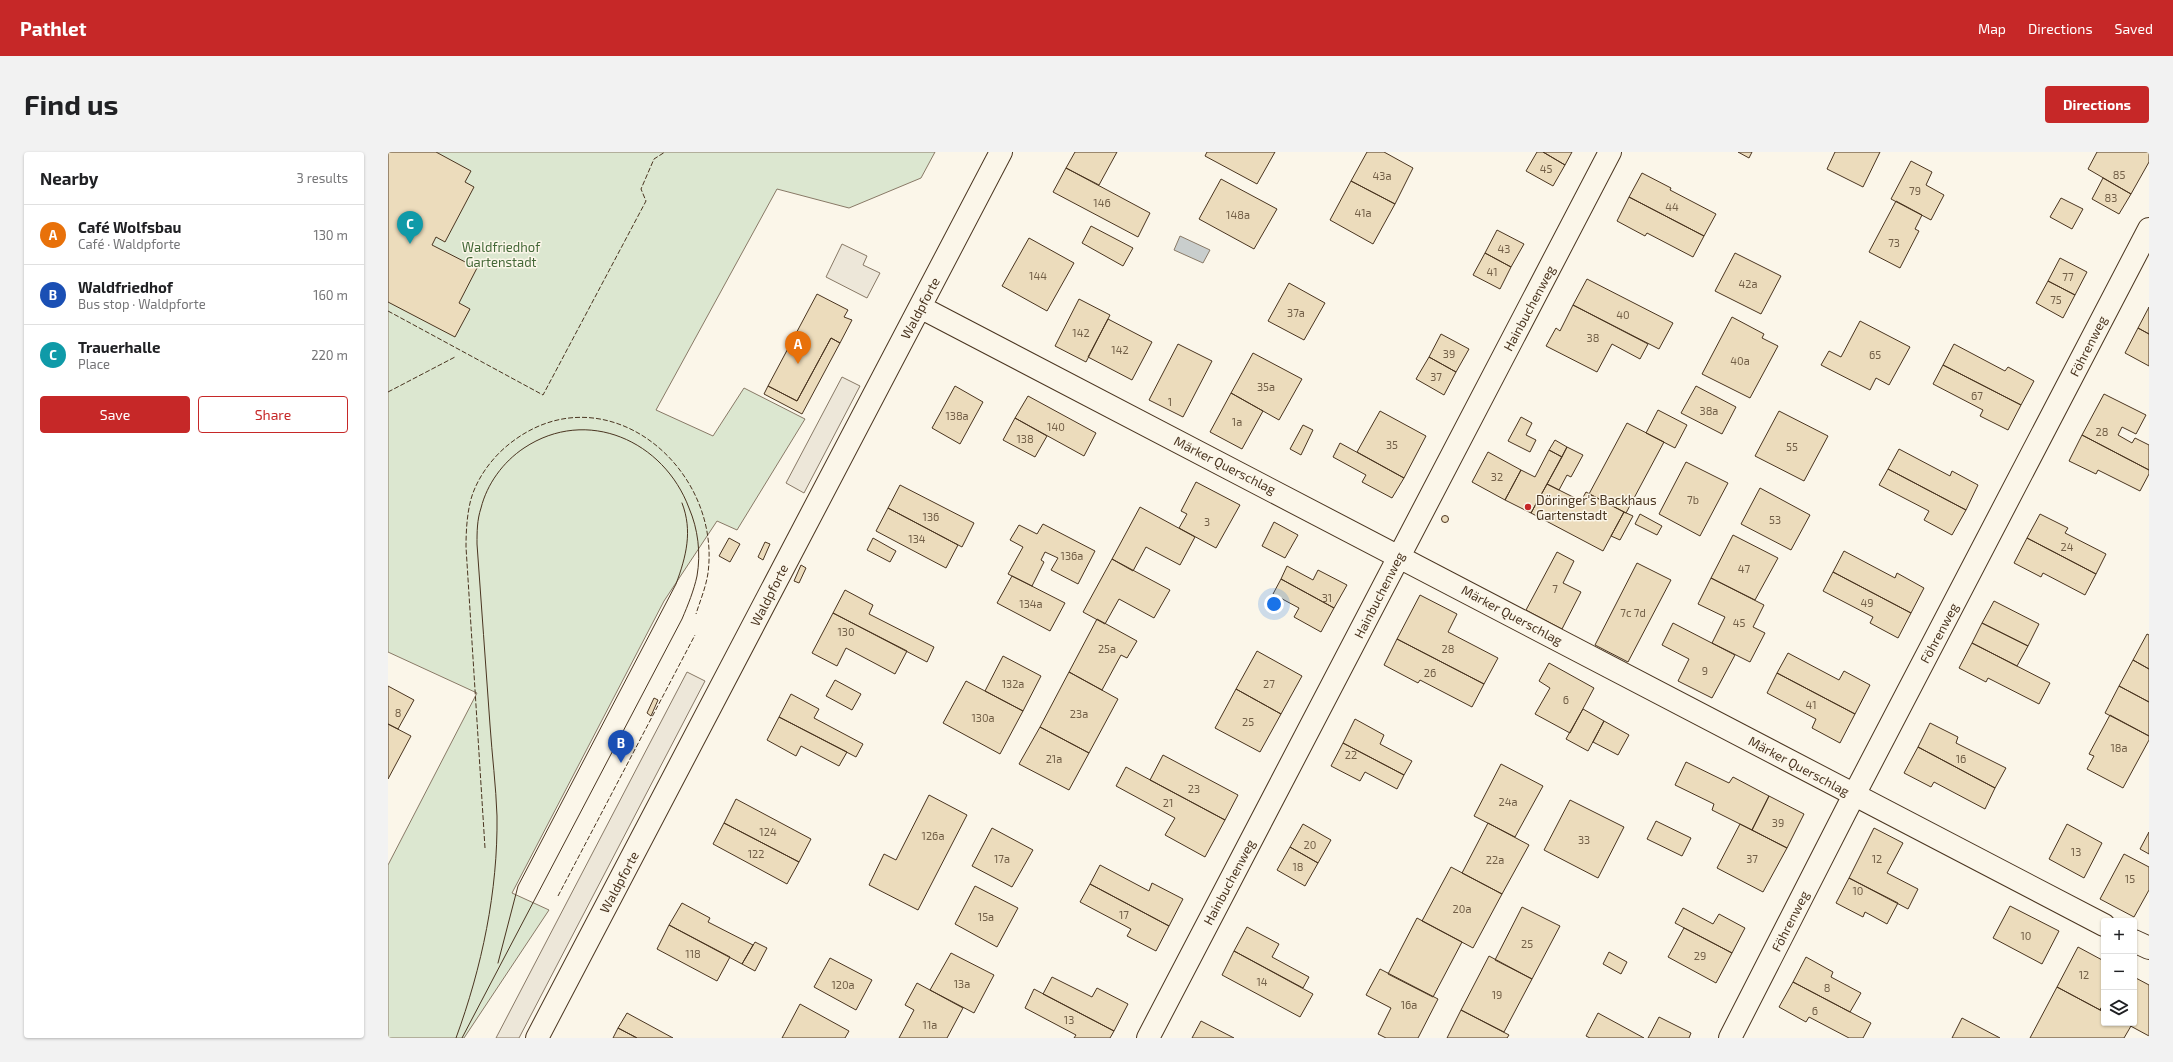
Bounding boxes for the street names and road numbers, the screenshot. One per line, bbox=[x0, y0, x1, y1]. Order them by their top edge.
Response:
street label: Hainbuchenweg bbox=[1500, 262, 1558, 354]
street label: Waldpforte bbox=[897, 274, 943, 342]
street label: Föhrenweg bbox=[2066, 313, 2110, 379]
street label: Märker Querschlag bbox=[1171, 432, 1279, 498]
street label: Hainbuchenweg bbox=[1350, 549, 1408, 641]
street label: Waldpforte bbox=[747, 561, 791, 629]
street label: Märker Querschlag bbox=[1459, 582, 1565, 648]
street label: Föhrenweg bbox=[1916, 600, 1962, 666]
street label: Märker Querschlag bbox=[1746, 733, 1852, 799]
street label: Hainbuchenweg bbox=[1200, 836, 1258, 928]
street label: Waldpforte bbox=[596, 848, 642, 916]
street label: Föhrenweg bbox=[1768, 888, 1812, 954]

